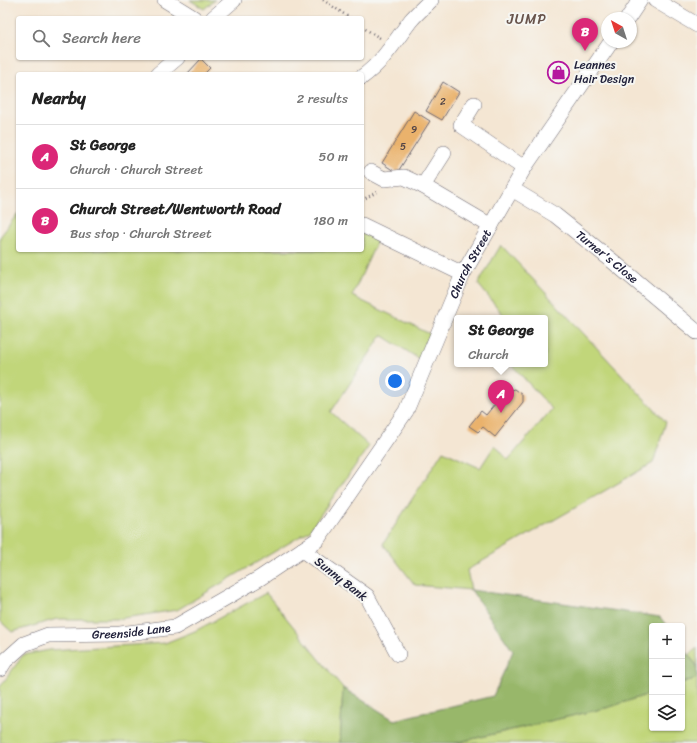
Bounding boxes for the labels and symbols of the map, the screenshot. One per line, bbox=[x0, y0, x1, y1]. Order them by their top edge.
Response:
district label: JUMP bbox=[506, 7, 547, 32]
north arrow bbox=[601, 12, 637, 48]
pin: B bbox=[572, 18, 598, 51]
place label: Leannes Hair Design bbox=[574, 54, 635, 90]
shop icon: Leannes Hair Design bbox=[545, 59, 571, 85]
house number: 2 bbox=[440, 93, 446, 111]
house number: 9 bbox=[411, 121, 417, 139]
house number: 5 bbox=[400, 138, 406, 156]
street label: Turner's Close bbox=[571, 224, 643, 289]
street label: Church Street bbox=[443, 225, 498, 302]
your location bbox=[385, 371, 405, 391]
pin: A bbox=[488, 380, 514, 413]
street label: Sunny Bank bbox=[310, 551, 373, 607]
street label: Greenside Lane bbox=[92, 617, 172, 645]

